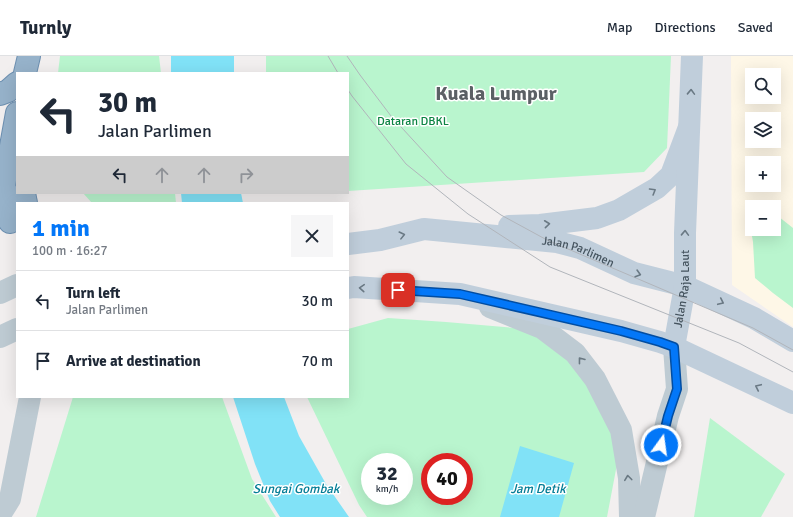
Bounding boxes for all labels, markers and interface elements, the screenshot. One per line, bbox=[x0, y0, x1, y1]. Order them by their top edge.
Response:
text: Turnly bbox=[20, 16, 72, 40]
text: Map bbox=[607, 19, 633, 36]
text: Directions bbox=[655, 19, 716, 36]
text: Saved bbox=[738, 19, 773, 36]
map controls bbox=[745, 68, 781, 236]
button: search bbox=[745, 68, 781, 104]
district label: Kuala Lumpur bbox=[435, 81, 557, 106]
text: 30 m bbox=[98, 86, 157, 120]
icon: left bbox=[32, 88, 84, 140]
one-way arrow bbox=[687, 89, 695, 95]
button: layers bbox=[745, 112, 781, 148]
park label: Dataran DBKL bbox=[377, 114, 449, 129]
text: Jalan Parlimen bbox=[98, 120, 212, 142]
button: + bbox=[745, 156, 781, 192]
icon: left bbox=[109, 164, 131, 186]
icon: ahead bbox=[151, 164, 173, 186]
icon: ahead bbox=[193, 164, 215, 186]
icon: right bbox=[235, 164, 257, 186]
one-way arrow bbox=[649, 188, 656, 195]
button: − bbox=[745, 200, 781, 236]
text: 1 min bbox=[32, 213, 90, 243]
button: close bbox=[291, 215, 333, 257]
one-way arrow bbox=[544, 220, 550, 229]
one-way arrow bbox=[681, 230, 689, 236]
one-way arrow bbox=[399, 231, 405, 239]
street label: Jalan Parlimen bbox=[541, 234, 616, 271]
text: 100 m · 16:27 bbox=[32, 243, 108, 259]
street label: Jalan Raja Laut bbox=[671, 250, 693, 329]
one-way arrow bbox=[635, 269, 642, 278]
pin bbox=[381, 273, 415, 307]
icon: arrive bbox=[387, 279, 409, 301]
one-way arrow bbox=[359, 283, 365, 292]
text: Turn left bbox=[66, 284, 120, 302]
icon: left bbox=[32, 290, 54, 312]
text: 30 m bbox=[302, 292, 333, 310]
one-way arrow bbox=[716, 297, 724, 305]
text: Jalan Parlimen bbox=[66, 302, 148, 318]
icon: arrive bbox=[32, 350, 54, 372]
text: Arrive at destination bbox=[66, 352, 201, 370]
text: 70 m bbox=[302, 352, 333, 370]
one-way arrow bbox=[578, 357, 585, 364]
one-way arrow bbox=[754, 384, 762, 392]
position arrow bbox=[640, 424, 682, 466]
speed limit sign: 40 bbox=[421, 453, 473, 505]
text: 32 bbox=[376, 461, 398, 486]
one-way arrow bbox=[624, 475, 633, 481]
water label: Sungai Gombak bbox=[253, 481, 341, 497]
water label: Jam Detik bbox=[511, 481, 567, 497]
text: km/h bbox=[376, 483, 398, 495]

